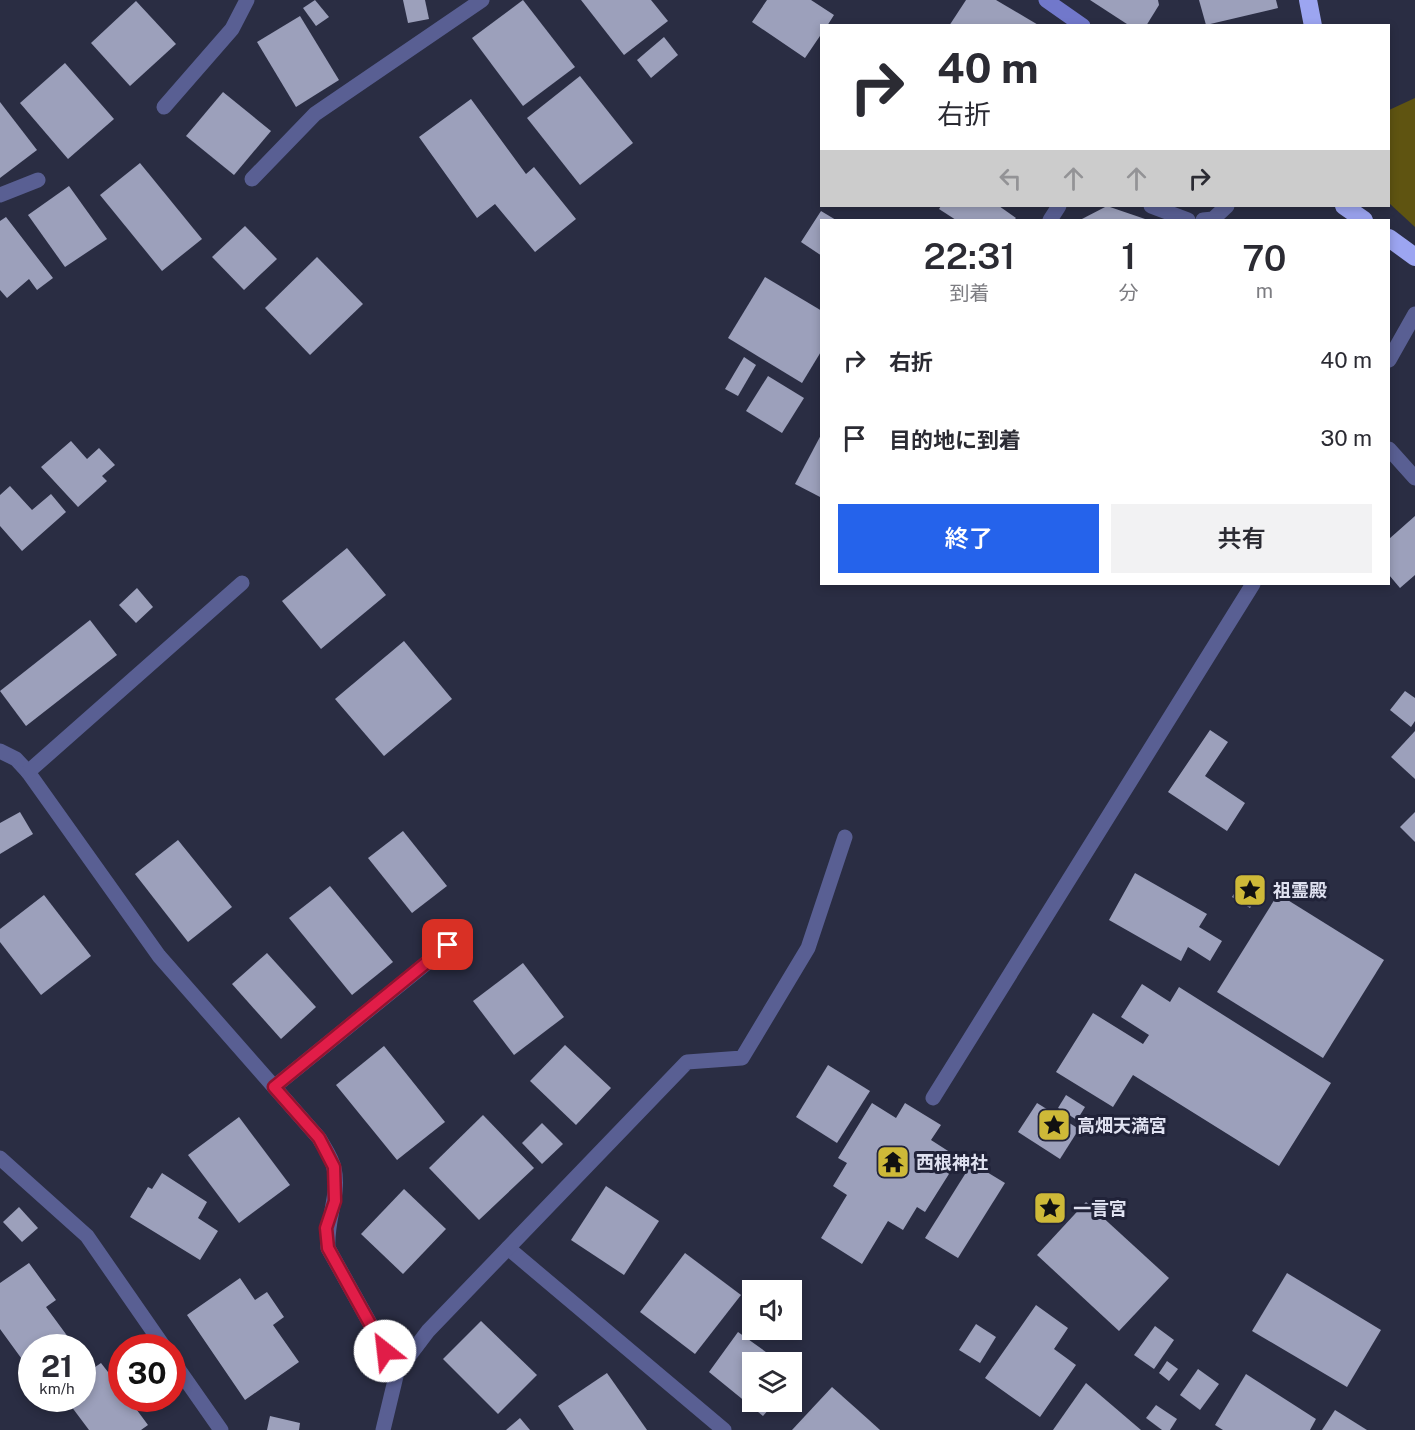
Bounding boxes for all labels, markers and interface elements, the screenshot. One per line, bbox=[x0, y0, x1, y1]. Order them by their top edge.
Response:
text: 40 m bbox=[937, 43, 1039, 92]
icon: right bbox=[838, 48, 916, 126]
text: 右折 bbox=[937, 98, 991, 130]
icon: left bbox=[994, 162, 1027, 195]
icon: ahead bbox=[1057, 162, 1090, 195]
icon: ahead bbox=[1120, 162, 1153, 195]
icon: right bbox=[1183, 162, 1216, 195]
text: 22:31 bbox=[923, 235, 1015, 277]
text: 1 bbox=[1121, 235, 1136, 277]
text: 70 bbox=[1242, 237, 1287, 279]
text: m bbox=[1256, 279, 1273, 303]
text: 到着 bbox=[949, 281, 989, 305]
text: 分 bbox=[1119, 281, 1139, 305]
icon: right bbox=[838, 344, 871, 377]
text: 40 m bbox=[1320, 347, 1372, 373]
text: 右折 bbox=[889, 349, 933, 375]
icon: arrive bbox=[838, 422, 871, 455]
text: 30 m bbox=[1320, 425, 1372, 451]
text: 目的地に到着 bbox=[889, 427, 1021, 453]
button: 終了 bbox=[838, 504, 1099, 573]
button: 共有 bbox=[1111, 504, 1372, 573]
place icon: 祖霊殿 bbox=[1232, 872, 1268, 908]
place label: 祖霊殿 bbox=[1273, 880, 1327, 901]
pin bbox=[422, 919, 473, 970]
icon: arrive bbox=[431, 928, 464, 961]
place icon: 高畑天満宮 bbox=[1036, 1107, 1072, 1143]
place label: 高畑天満宮 bbox=[1077, 1115, 1167, 1136]
temple icon: 西根神社 bbox=[875, 1144, 911, 1180]
place label: 西根神社 bbox=[916, 1152, 988, 1173]
place icon: 一言宮 bbox=[1032, 1190, 1068, 1226]
place label: 一言宮 bbox=[1073, 1198, 1127, 1219]
map controls bbox=[742, 1280, 802, 1412]
button: sound bbox=[742, 1280, 802, 1340]
position arrow bbox=[353, 1319, 417, 1383]
speed limit sign: 30 bbox=[108, 1334, 186, 1412]
text: 21 bbox=[41, 1348, 73, 1384]
button: layers bbox=[742, 1352, 802, 1412]
text: km/h bbox=[39, 1380, 75, 1397]

